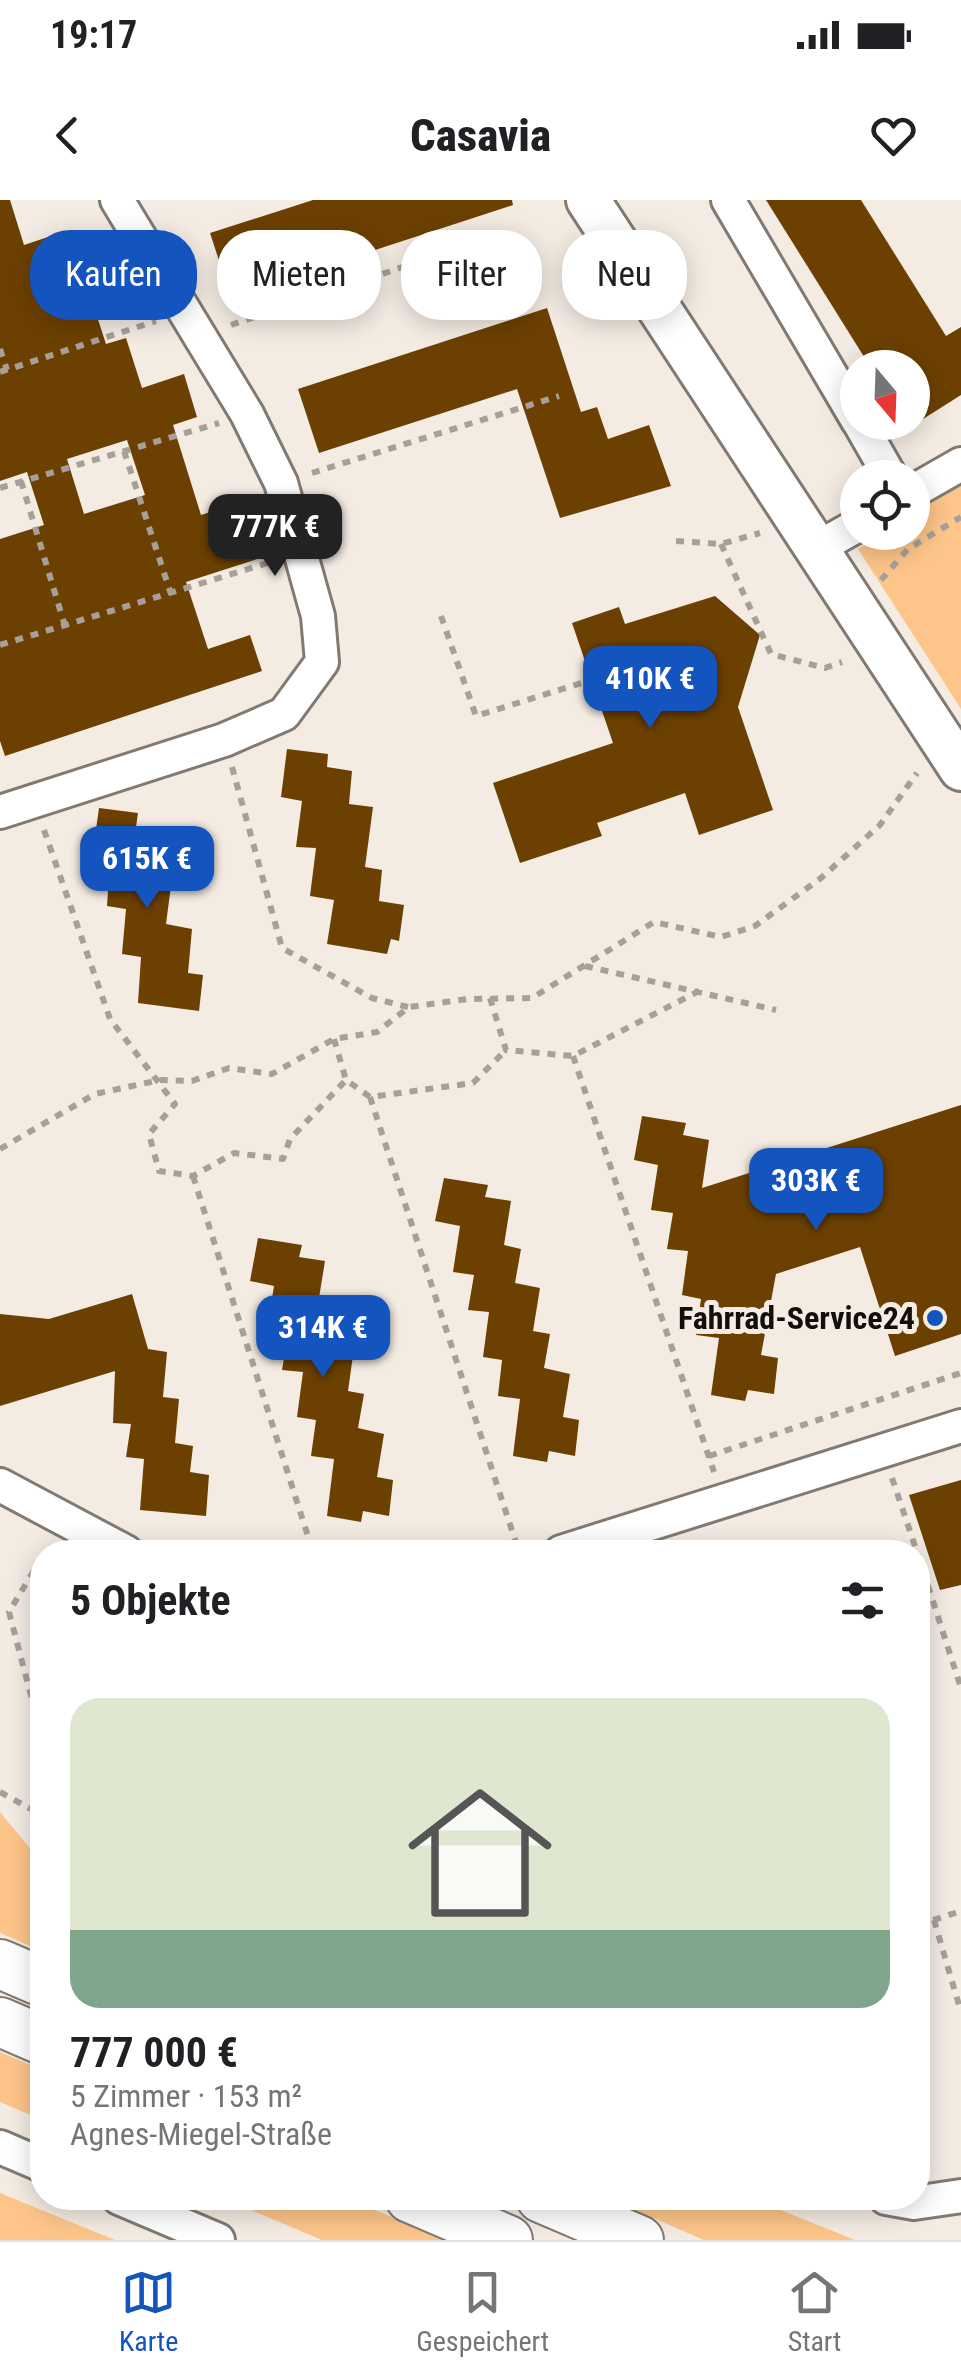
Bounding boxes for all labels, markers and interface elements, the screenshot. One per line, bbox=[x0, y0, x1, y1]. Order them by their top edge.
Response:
text: 19:17 bbox=[50, 13, 137, 57]
icon: back bbox=[40, 108, 95, 163]
icon: heart bbox=[866, 108, 921, 163]
text: Casavia bbox=[410, 109, 551, 162]
chip: Kaufen bbox=[30, 230, 197, 320]
chip: Mieten bbox=[217, 230, 381, 320]
chip: Filter bbox=[401, 230, 542, 320]
chip: Neu bbox=[562, 230, 687, 320]
north arrow bbox=[840, 350, 930, 440]
map controls bbox=[840, 350, 930, 550]
button: locate bbox=[840, 460, 930, 550]
pin: 777K € bbox=[194, 494, 356, 579]
text: 777K € bbox=[230, 507, 320, 545]
pin: 410K € bbox=[569, 646, 731, 731]
text: 410K € bbox=[605, 659, 695, 697]
pin: 615K € bbox=[66, 826, 228, 911]
text: 615K € bbox=[102, 839, 192, 877]
pin: 303K € bbox=[735, 1148, 897, 1233]
text: 303K € bbox=[771, 1161, 861, 1199]
pin: 314K € bbox=[242, 1295, 404, 1380]
place label: Fahrrad-Service24 bbox=[678, 1299, 915, 1337]
marker: Fahrrad-Service24 bbox=[924, 1307, 946, 1329]
text: 314K € bbox=[278, 1308, 368, 1346]
icon: filters bbox=[835, 1573, 890, 1628]
text: 5 Objekte bbox=[70, 1576, 231, 1625]
icon: home bbox=[390, 1763, 570, 1943]
text: 777 000 € bbox=[70, 2028, 238, 2077]
text: 5 Zimmer · 153 m² bbox=[70, 2077, 302, 2115]
text: Agnes-Miegel-Straße bbox=[70, 2115, 332, 2153]
tab: Karte bbox=[119, 2265, 178, 2358]
tab: Gespeichert bbox=[416, 2265, 549, 2358]
tab: Start bbox=[787, 2265, 842, 2358]

